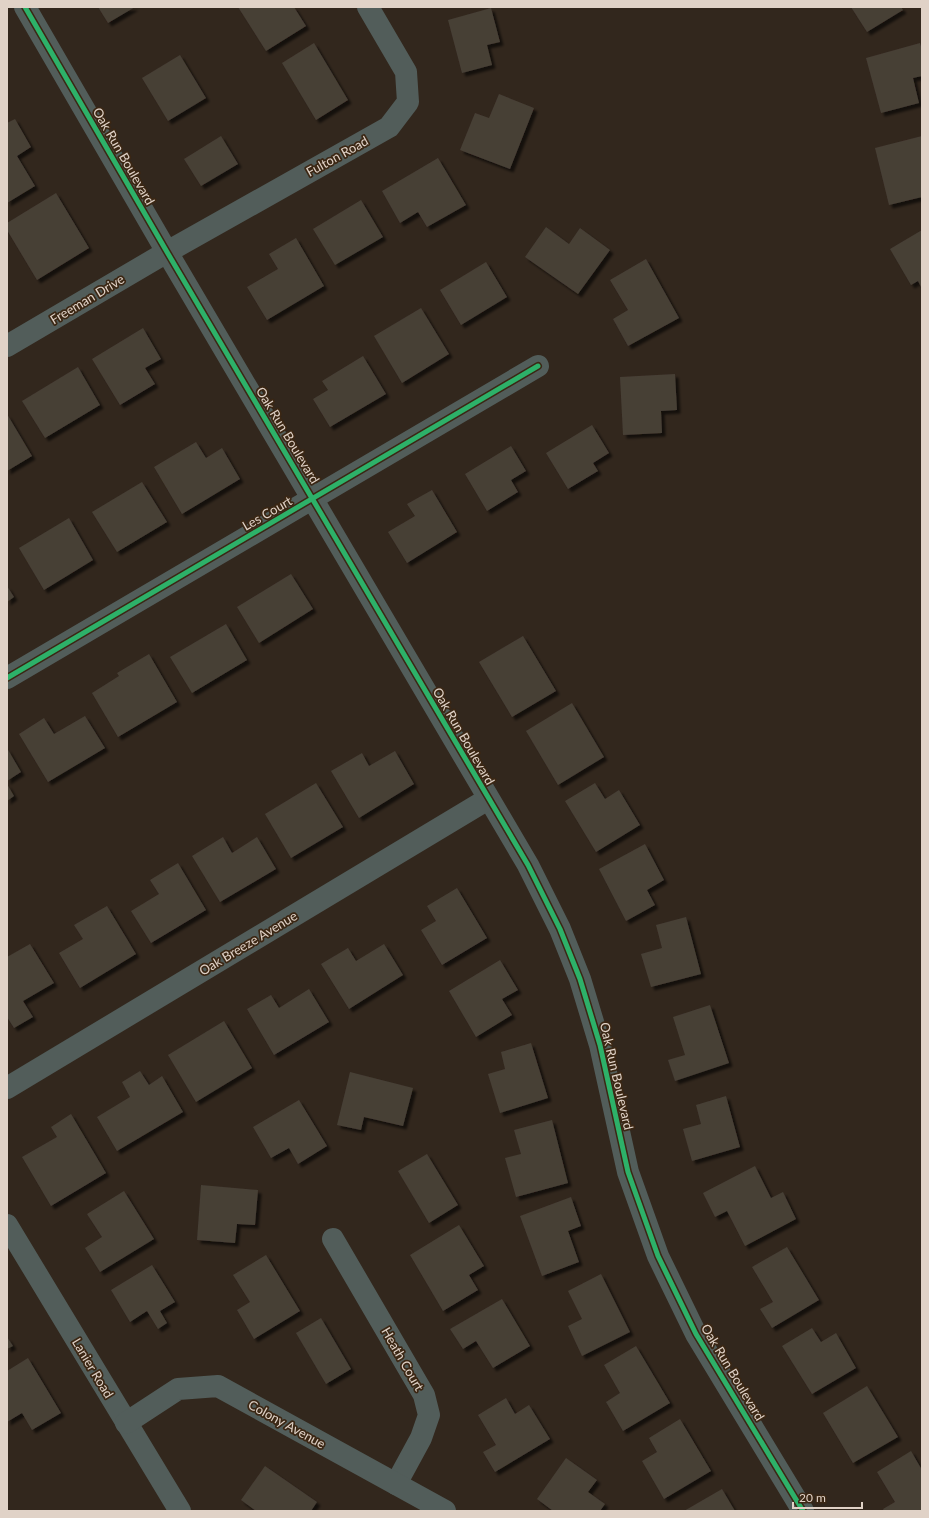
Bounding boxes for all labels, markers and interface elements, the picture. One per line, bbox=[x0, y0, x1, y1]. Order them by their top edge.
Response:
street label: Oak Run Boulevard bbox=[90, 104, 158, 208]
street label: Fulton Road bbox=[303, 132, 371, 180]
street label: Freeman Drive bbox=[47, 271, 127, 327]
street label: Oak Run Boulevard bbox=[253, 384, 323, 486]
street label: Les Court bbox=[239, 492, 295, 534]
street label: Oak Run Boulevard bbox=[430, 684, 498, 788]
street label: Oak Breeze Avenue bbox=[196, 907, 300, 979]
street label: Oak Run Boulevard bbox=[597, 1021, 637, 1131]
street label: Oak Run Boulevard bbox=[698, 1321, 768, 1423]
street label: Heath Court bbox=[378, 1324, 428, 1394]
street label: Lanier Road bbox=[69, 1335, 117, 1401]
street label: Colony Avenue bbox=[246, 1396, 328, 1452]
scale bar bbox=[793, 1484, 862, 1510]
text: 20 m bbox=[799, 1490, 826, 1505]

